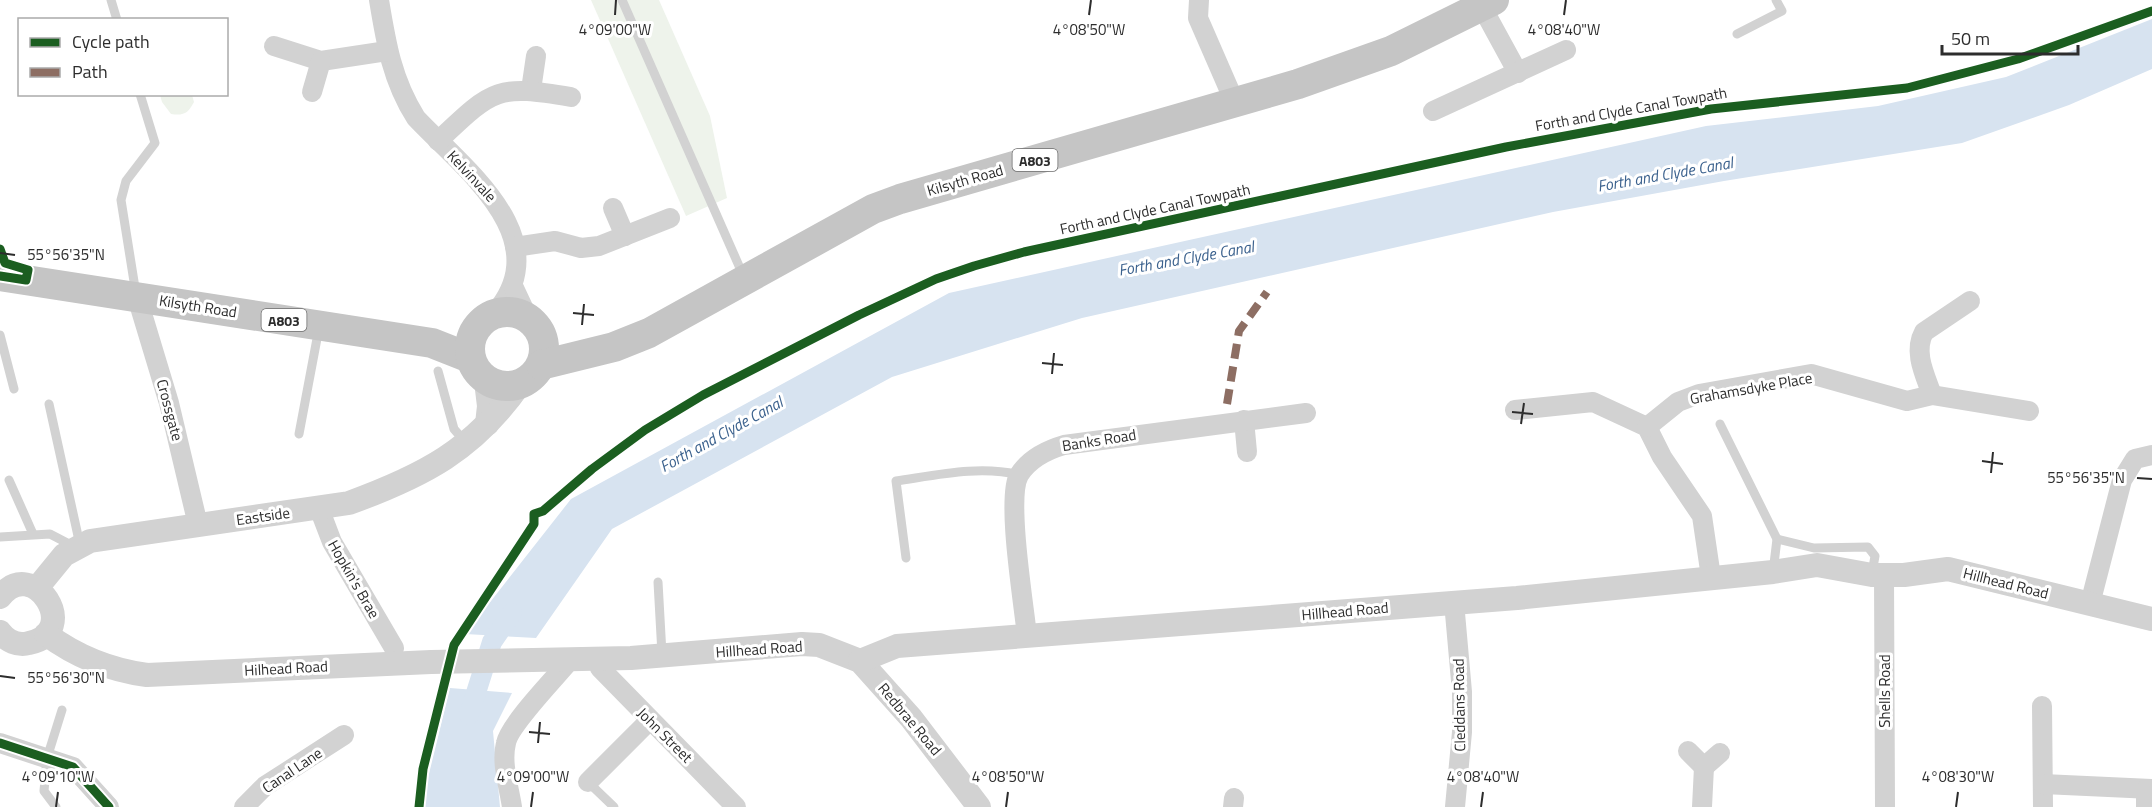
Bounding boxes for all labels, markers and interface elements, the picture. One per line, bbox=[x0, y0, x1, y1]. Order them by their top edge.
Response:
legend bbox=[18, 18, 228, 96]
text: 4°09'00"W bbox=[579, 18, 651, 41]
text: 4°08'50"W bbox=[1053, 18, 1125, 41]
text: 4°08'40"W bbox=[1528, 18, 1600, 41]
scale bar bbox=[1942, 18, 2078, 56]
text: 50 m bbox=[1951, 25, 1990, 52]
text: Cycle path bbox=[72, 28, 150, 55]
text: Path bbox=[72, 58, 108, 85]
street label: Forth and Clyde Canal Towpath bbox=[1533, 81, 1729, 137]
street label: Kelvinvale bbox=[442, 145, 502, 207]
road number: A803 bbox=[1012, 149, 1058, 171]
water label: Forth and Clyde Canal bbox=[1595, 150, 1736, 198]
street label: Kilsyth Road bbox=[924, 158, 1006, 202]
street label: Forth and Clyde Canal Towpath bbox=[1058, 178, 1252, 240]
water label: Forth and Clyde Canal bbox=[1116, 234, 1257, 282]
text: 55°56'35"N bbox=[27, 243, 105, 266]
street label: Kilsyth Road bbox=[157, 289, 239, 323]
road number: A803 bbox=[262, 309, 306, 331]
street label: Grahamsdyke Place bbox=[1688, 366, 1814, 410]
street label: Crossgate bbox=[151, 377, 189, 443]
water label: Forth and Clyde Canal bbox=[655, 389, 788, 478]
street label: Banks Road bbox=[1060, 423, 1138, 457]
text: 55°56'35"N bbox=[2047, 466, 2125, 489]
street label: Eastside bbox=[235, 501, 291, 531]
street label: Hopkin's Brae bbox=[322, 536, 386, 622]
street label: Hillhead Road bbox=[1961, 561, 2051, 605]
street label: Hillhead Road bbox=[1301, 596, 1389, 626]
street label: Hillhead Road bbox=[715, 634, 803, 664]
street label: Hilhead Road bbox=[244, 654, 328, 682]
street label: Shells Road bbox=[1873, 654, 1896, 728]
street label: Cleddans Road bbox=[1447, 658, 1471, 752]
text: 55°56'30"N bbox=[27, 666, 105, 689]
street label: Redbrae Road bbox=[873, 678, 947, 760]
street label: John Street bbox=[632, 702, 698, 768]
street label: Canal Lane bbox=[257, 741, 327, 799]
text: 4°09'10"W bbox=[22, 765, 94, 788]
text: 4°09'00"W bbox=[497, 765, 569, 788]
text: 4°08'50"W bbox=[972, 765, 1044, 788]
text: 4°08'40"W bbox=[1447, 765, 1519, 788]
text: 4°08'30"W bbox=[1922, 765, 1994, 788]

